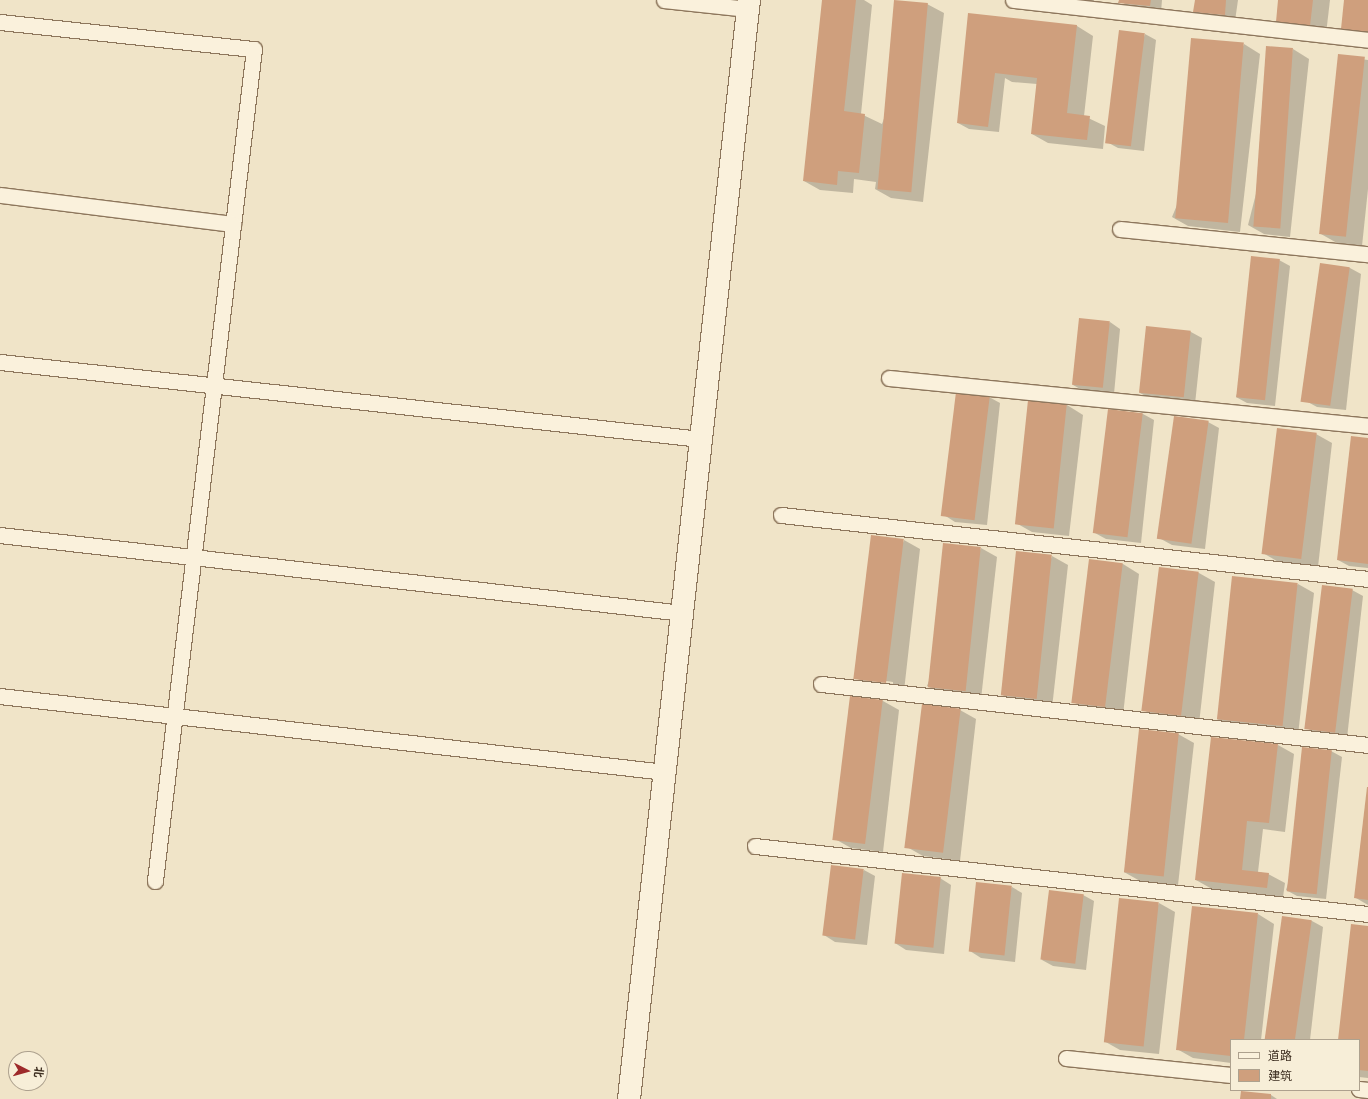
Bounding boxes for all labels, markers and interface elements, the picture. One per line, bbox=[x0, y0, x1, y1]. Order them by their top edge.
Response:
legend bbox=[1230, 1039, 1360, 1091]
text: 道路 bbox=[1268, 1047, 1292, 1064]
north arrow bbox=[8, 1051, 48, 1091]
text: 北 bbox=[31, 1066, 47, 1078]
text: 建筑 bbox=[1268, 1067, 1292, 1084]

